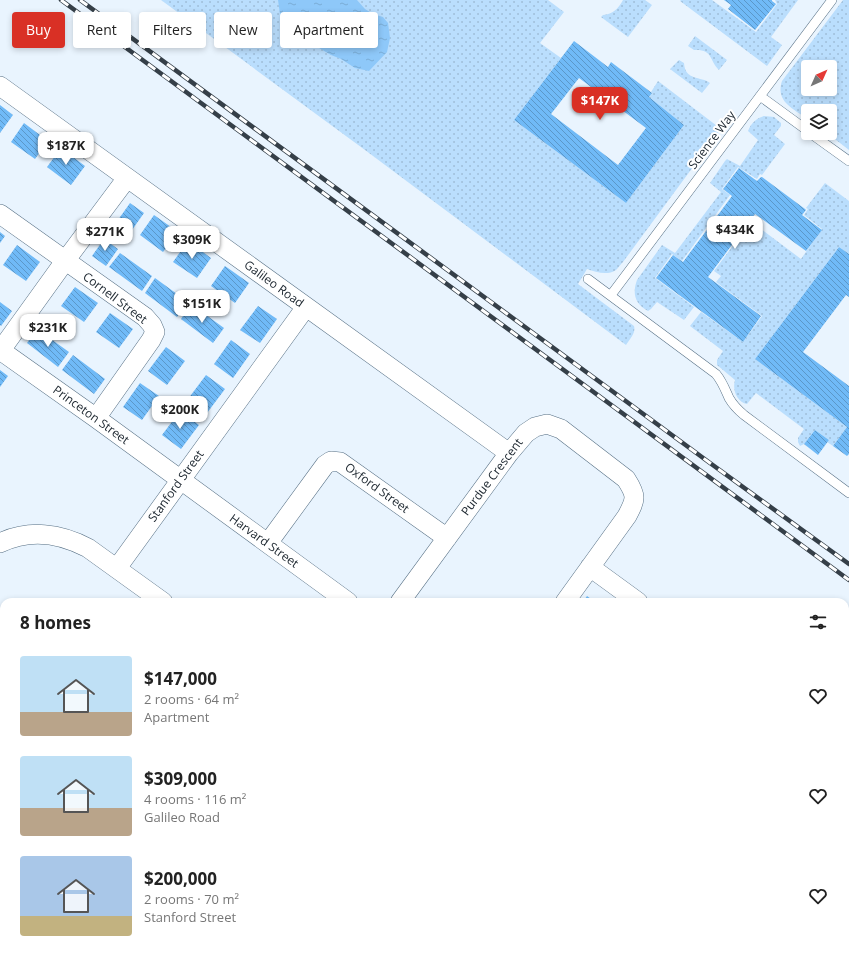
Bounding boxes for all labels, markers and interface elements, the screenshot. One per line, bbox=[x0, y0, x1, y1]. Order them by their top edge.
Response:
chip: Buy bbox=[12, 12, 65, 48]
chip: Rent bbox=[73, 12, 131, 48]
chip: Filters bbox=[139, 12, 206, 48]
chip: New bbox=[214, 12, 272, 48]
chip: Apartment bbox=[280, 12, 378, 48]
north arrow bbox=[801, 60, 837, 96]
map controls bbox=[801, 60, 837, 140]
pin: $147K bbox=[572, 87, 628, 121]
text: $147K bbox=[581, 91, 619, 109]
button: layers bbox=[801, 104, 837, 140]
street label: Science Way bbox=[684, 106, 740, 172]
pin: $187K bbox=[38, 132, 94, 166]
text: $187K bbox=[47, 136, 85, 154]
pin: $434K bbox=[707, 216, 763, 250]
pin: $271K bbox=[77, 218, 133, 252]
text: $434K bbox=[716, 220, 754, 238]
text: $271K bbox=[86, 222, 124, 240]
pin: $309K bbox=[164, 226, 220, 260]
text: $309K bbox=[173, 230, 211, 248]
street label: Galileo Road bbox=[241, 256, 308, 311]
street label: Cornell Street bbox=[80, 268, 151, 327]
pin: $151K bbox=[174, 290, 230, 324]
text: $151K bbox=[183, 294, 221, 312]
pin: $231K bbox=[20, 314, 76, 348]
text: $231K bbox=[29, 318, 67, 336]
street label: Princeton Street bbox=[50, 381, 133, 448]
pin: $200K bbox=[152, 396, 208, 430]
text: $200K bbox=[161, 400, 199, 418]
street label: Purdue Crescent bbox=[457, 434, 526, 519]
street label: Stanford Street bbox=[144, 446, 207, 525]
street label: Oxford Street bbox=[342, 458, 413, 517]
street label: Harvard Street bbox=[226, 510, 302, 572]
text: 8 homes bbox=[20, 611, 91, 634]
icon: filters bbox=[807, 611, 829, 633]
text: $147,000 bbox=[144, 667, 217, 690]
icon: home bbox=[52, 672, 100, 720]
icon: heart bbox=[807, 685, 829, 707]
text: 2 rooms · 64 m² bbox=[144, 690, 239, 708]
text: Apartment bbox=[144, 708, 209, 726]
text: $309,000 bbox=[144, 767, 217, 790]
icon: home bbox=[52, 772, 100, 820]
icon: heart bbox=[807, 785, 829, 807]
text: 4 rooms · 116 m² bbox=[144, 790, 246, 808]
text: Galileo Road bbox=[144, 808, 220, 826]
text: $200,000 bbox=[144, 867, 217, 890]
icon: home bbox=[52, 872, 100, 920]
icon: heart bbox=[807, 885, 829, 907]
text: 2 rooms · 70 m² bbox=[144, 890, 239, 908]
text: Stanford Street bbox=[144, 908, 236, 926]

